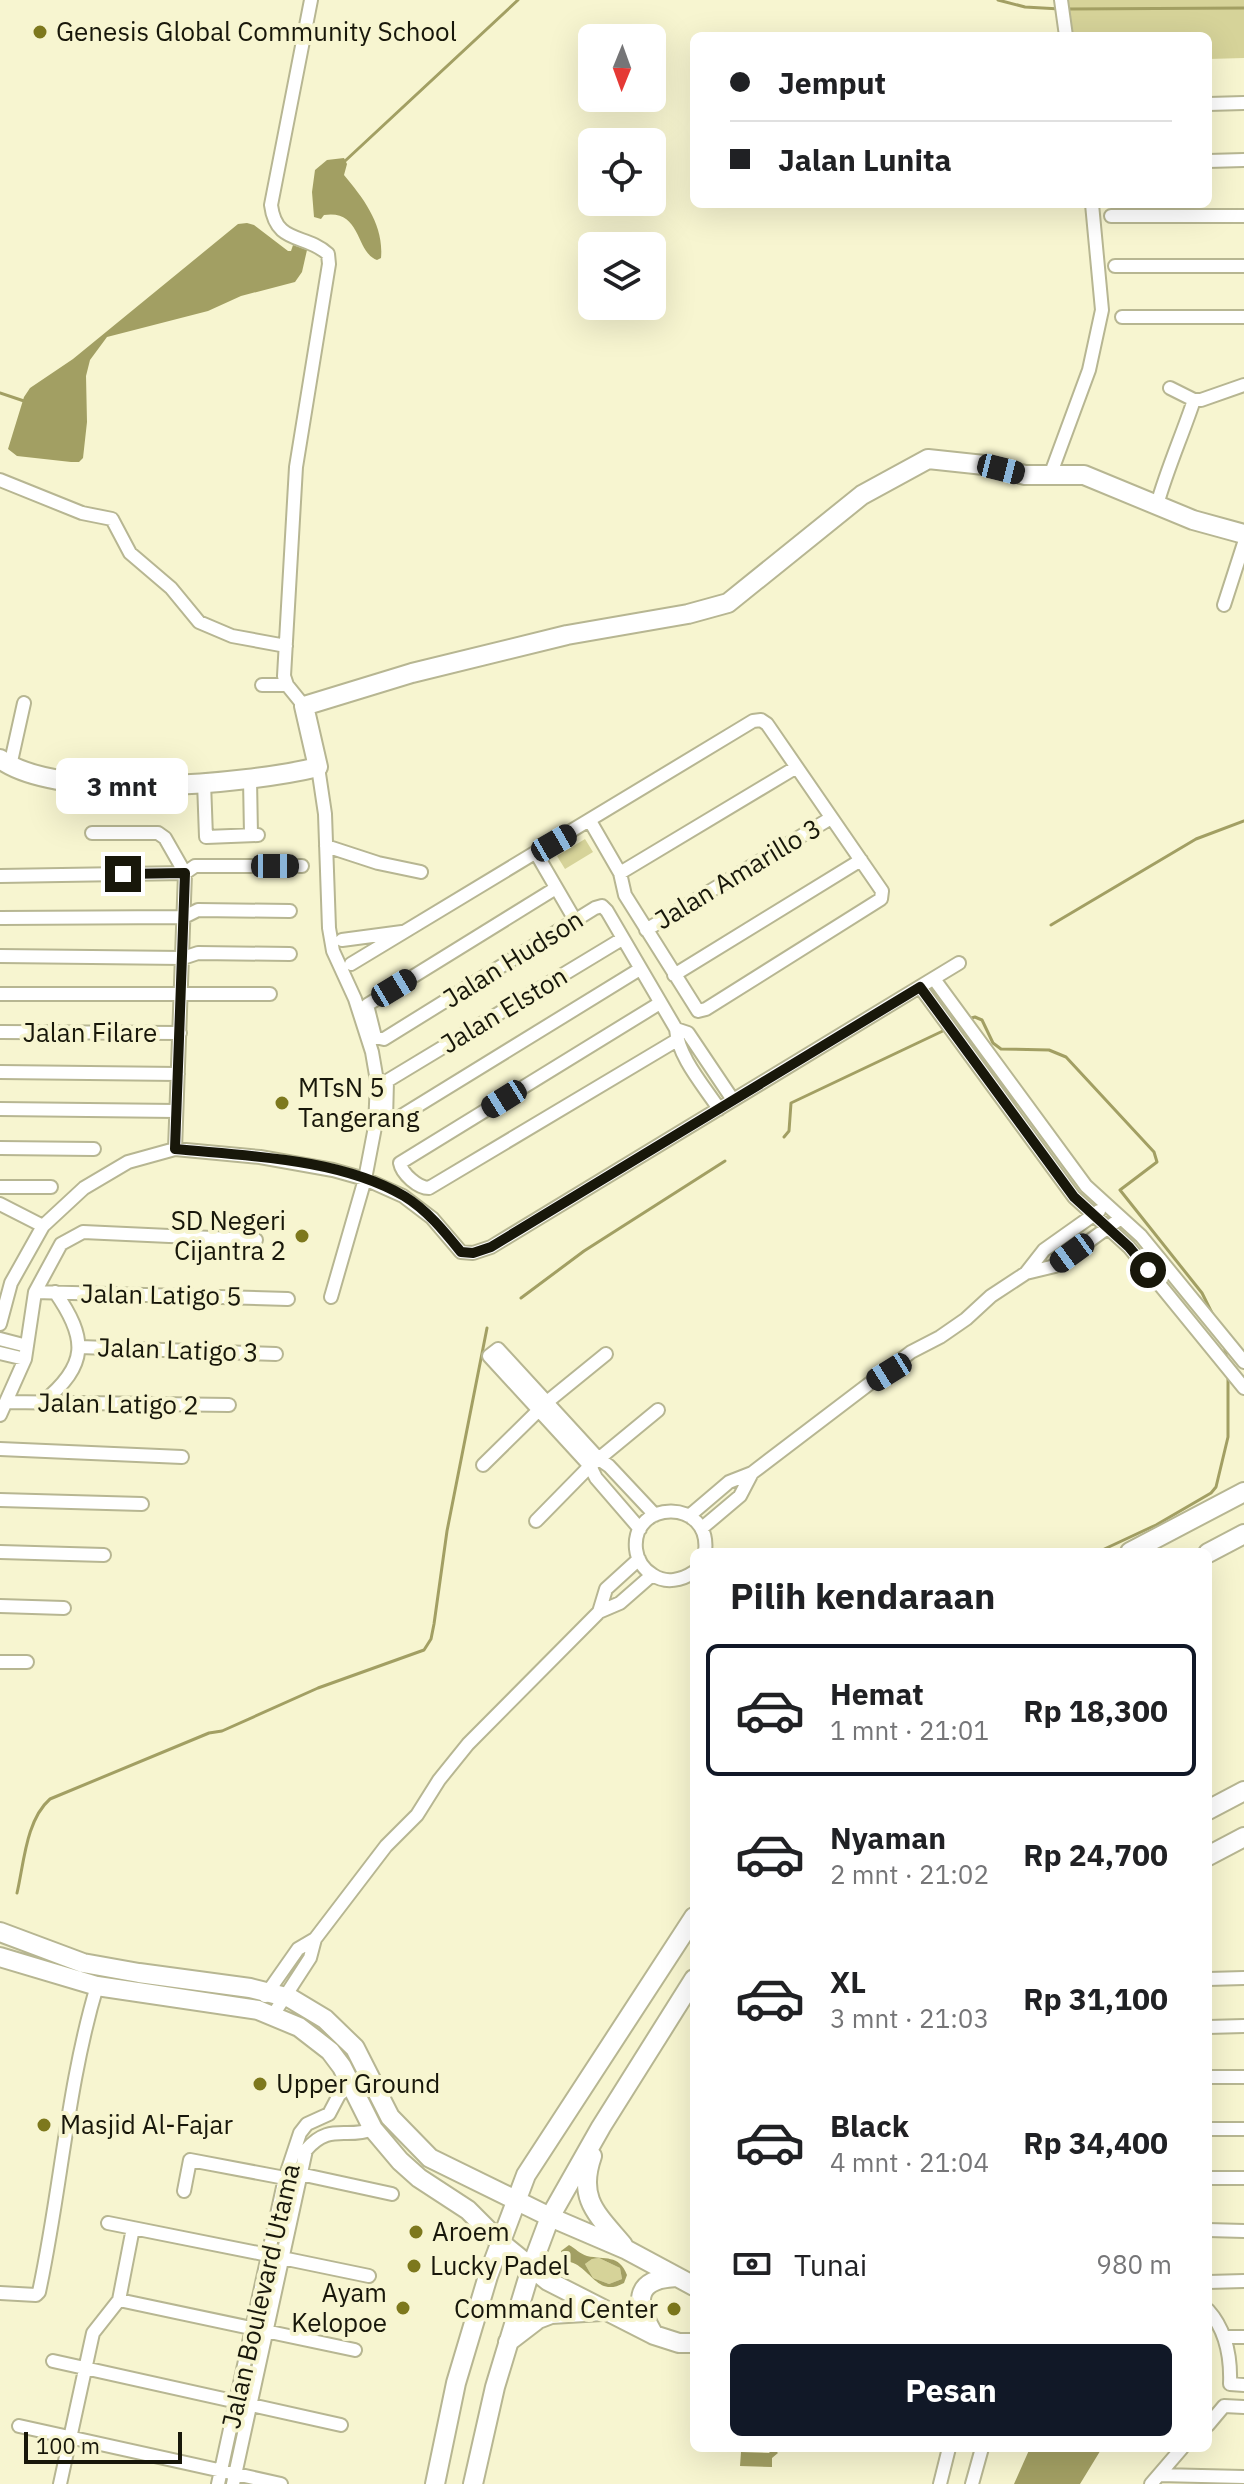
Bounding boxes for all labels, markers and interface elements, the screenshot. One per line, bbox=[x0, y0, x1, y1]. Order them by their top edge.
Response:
place label: Genesis Global Community School bbox=[56, 14, 457, 48]
marker: Genesis Global Community School bbox=[31, 23, 49, 41]
north arrow bbox=[578, 24, 666, 112]
map controls bbox=[578, 24, 666, 320]
text: Jemput bbox=[778, 63, 886, 102]
button: locate bbox=[578, 128, 666, 216]
text: Jalan Lunita bbox=[778, 140, 952, 179]
button: layers bbox=[578, 232, 666, 320]
car bbox=[975, 452, 1027, 486]
callout: 3 mnt bbox=[57, 758, 189, 814]
text: 3 mnt bbox=[87, 769, 157, 803]
street label: Jalan Amarillo 3 bbox=[648, 810, 827, 936]
car bbox=[527, 821, 581, 865]
car bbox=[251, 854, 299, 878]
route end bbox=[105, 856, 141, 892]
street label: Jalan Hudson bbox=[436, 902, 589, 1015]
street label: Jalan Elston bbox=[434, 958, 573, 1060]
car bbox=[367, 965, 421, 1011]
street label: Jalan Filare bbox=[23, 1015, 157, 1049]
place label: MTsN 5 Tangerang bbox=[298, 1070, 420, 1134]
car bbox=[477, 1076, 531, 1122]
marker: MTsN 5 Tangerang bbox=[273, 1094, 291, 1112]
place label: SD Negeri Cijantra 2 bbox=[171, 1203, 286, 1267]
marker: SD Negeri Cijantra 2 bbox=[293, 1227, 311, 1245]
car bbox=[1046, 1229, 1098, 1277]
route start bbox=[1130, 1252, 1166, 1288]
street label: Jalan Latigo 5 bbox=[80, 1276, 242, 1312]
street label: Jalan Latigo 3 bbox=[97, 1329, 259, 1369]
car bbox=[862, 1349, 916, 1395]
street label: Jalan Latigo 2 bbox=[37, 1385, 199, 1421]
text: Pilih kendaraan bbox=[730, 1572, 995, 1619]
icon: car bbox=[734, 1674, 806, 1746]
text: Hemat bbox=[830, 1674, 924, 1713]
text: Rp 18,300 bbox=[1023, 1691, 1168, 1730]
text: 1 mnt · 21:01 bbox=[830, 1713, 989, 1747]
icon: car bbox=[734, 1818, 806, 1890]
text: Nyaman bbox=[830, 1818, 946, 1857]
text: Rp 24,700 bbox=[1023, 1835, 1168, 1874]
text: 2 mnt · 21:02 bbox=[830, 1857, 989, 1891]
icon: car bbox=[734, 1962, 806, 2034]
text: XL bbox=[830, 1962, 866, 2001]
text: Rp 31,100 bbox=[1023, 1979, 1168, 2018]
text: 3 mnt · 21:03 bbox=[830, 2001, 989, 2035]
place label: Upper Ground bbox=[276, 2066, 440, 2100]
marker: Upper Ground bbox=[251, 2075, 269, 2093]
icon: car bbox=[734, 2106, 806, 2178]
text: Black bbox=[830, 2106, 909, 2145]
place label: Masjid Al-Fajar bbox=[60, 2107, 233, 2141]
marker: Masjid Al-Fajar bbox=[35, 2116, 53, 2134]
text: Rp 34,400 bbox=[1023, 2123, 1168, 2162]
text: 4 mnt · 21:04 bbox=[830, 2145, 989, 2179]
street label: Jalan Boulevard Utama bbox=[213, 2160, 307, 2431]
place label: Aroem bbox=[432, 2214, 510, 2248]
marker: Aroem bbox=[407, 2223, 425, 2241]
icon: cash bbox=[730, 2242, 774, 2286]
text: Tunai bbox=[794, 2245, 867, 2284]
text: 980 m bbox=[1096, 2247, 1172, 2281]
place label: Lucky Padel bbox=[430, 2248, 569, 2282]
marker: Lucky Padel bbox=[405, 2257, 423, 2275]
place label: Ayam Kelopoe bbox=[291, 2275, 387, 2339]
place label: Command Center bbox=[454, 2291, 658, 2325]
marker: Ayam Kelopoe bbox=[394, 2299, 412, 2317]
marker: Command Center bbox=[665, 2300, 683, 2318]
button: Pesan bbox=[730, 2344, 1172, 2436]
scale bar bbox=[24, 2428, 182, 2464]
text: 100 m bbox=[36, 2431, 100, 2460]

